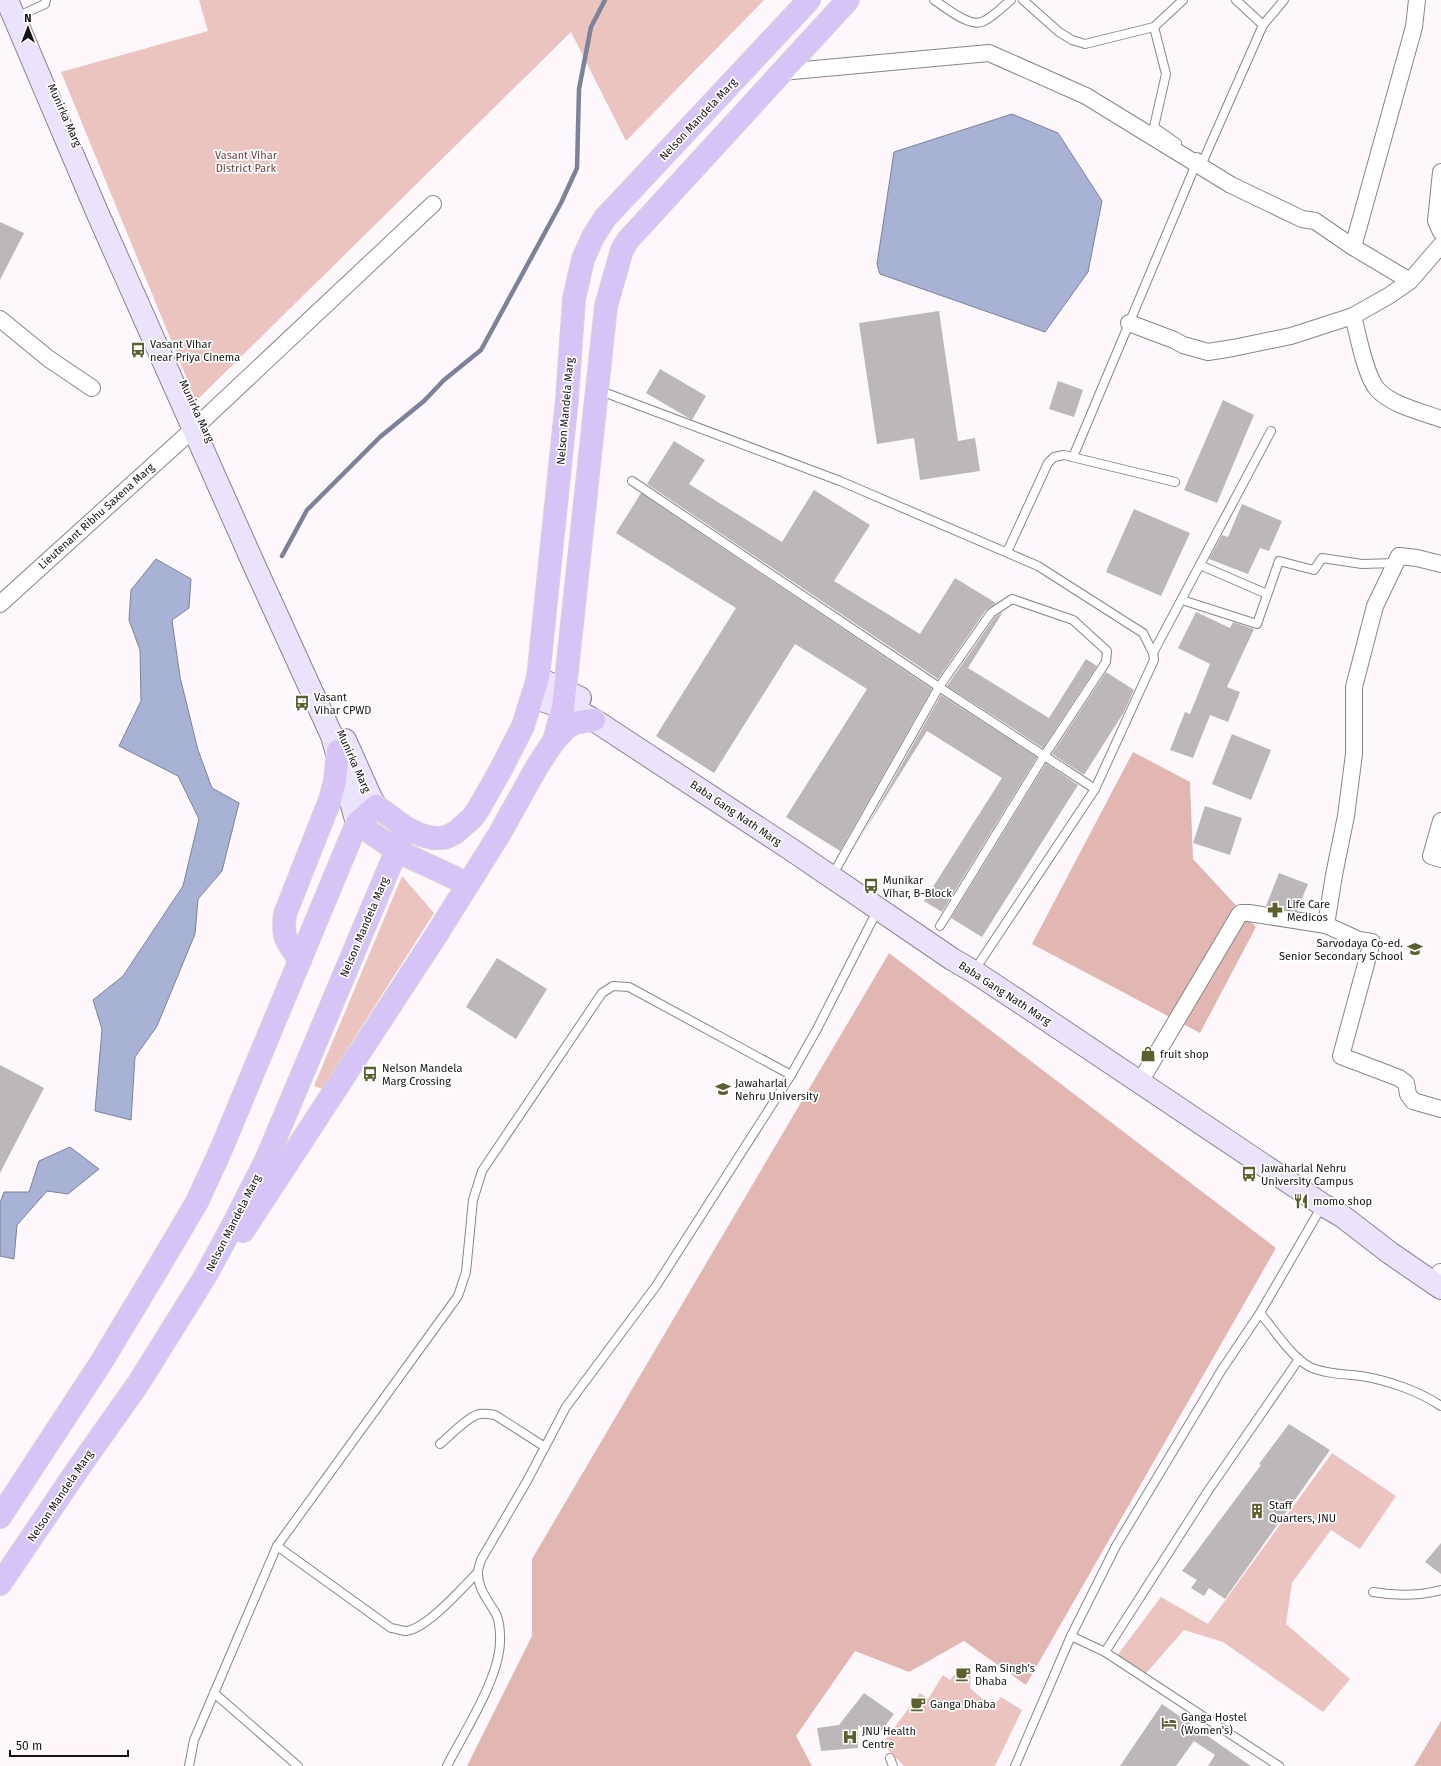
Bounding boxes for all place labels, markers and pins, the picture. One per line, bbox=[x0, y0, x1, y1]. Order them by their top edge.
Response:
place label: Vasant Vihar near Priya Cinema bbox=[150, 338, 240, 364]
bus stop icon: Vasant Vihar near Priya Cinema bbox=[129, 341, 147, 359]
place label: Vasant Vihar CPWD bbox=[314, 691, 371, 717]
bus stop icon: Vasant Vihar CPWD bbox=[293, 694, 311, 712]
place label: Munikar Vihar, B-Block bbox=[883, 874, 952, 900]
bus stop icon: Munikar Vihar, B-Block bbox=[862, 877, 880, 895]
place label: Life Care Medicos bbox=[1287, 898, 1330, 924]
pharmacy icon: Life Care Medicos bbox=[1266, 901, 1284, 919]
place label: Sarvodaya Co-ed. Senior Secondary School bbox=[1279, 937, 1403, 963]
school or university icon: Sarvodaya Co-ed. Senior Secondary School bbox=[1406, 940, 1424, 958]
shop icon: fruit shop bbox=[1139, 1045, 1157, 1063]
place label: fruit shop bbox=[1160, 1048, 1209, 1061]
place label: Nelson Mandela Marg Crossing bbox=[382, 1062, 462, 1088]
bus stop icon: Nelson Mandela Marg Crossing bbox=[361, 1065, 379, 1083]
place label: Jawaharlal Nehru University bbox=[735, 1077, 819, 1103]
school or university icon: Jawaharlal Nehru University bbox=[714, 1080, 732, 1098]
place label: Jawaharlal Nehru University Campus bbox=[1261, 1162, 1353, 1188]
bus stop icon: Jawaharlal Nehru University Campus bbox=[1240, 1165, 1258, 1183]
restaurant icon: momo shop bbox=[1292, 1192, 1310, 1210]
place label: momo shop bbox=[1313, 1195, 1372, 1208]
place label: Staff Quarters, JNU bbox=[1269, 1499, 1336, 1525]
building icon: Staff Quarters, JNU bbox=[1248, 1502, 1266, 1520]
place label: Ram Singh's Dhaba bbox=[975, 1662, 1035, 1688]
cafe icon: Ram Singh's Dhaba bbox=[954, 1665, 972, 1683]
cafe icon: Ganga Dhaba bbox=[909, 1695, 927, 1713]
place label: Ganga Dhaba bbox=[930, 1698, 996, 1711]
place label: Ganga Hostel (Women's) bbox=[1181, 1711, 1247, 1737]
hotel icon: Ganga Hostel (Women's) bbox=[1160, 1714, 1178, 1732]
place label: JNU Health Centre bbox=[862, 1725, 916, 1751]
hospital icon: JNU Health Centre bbox=[841, 1728, 859, 1746]

